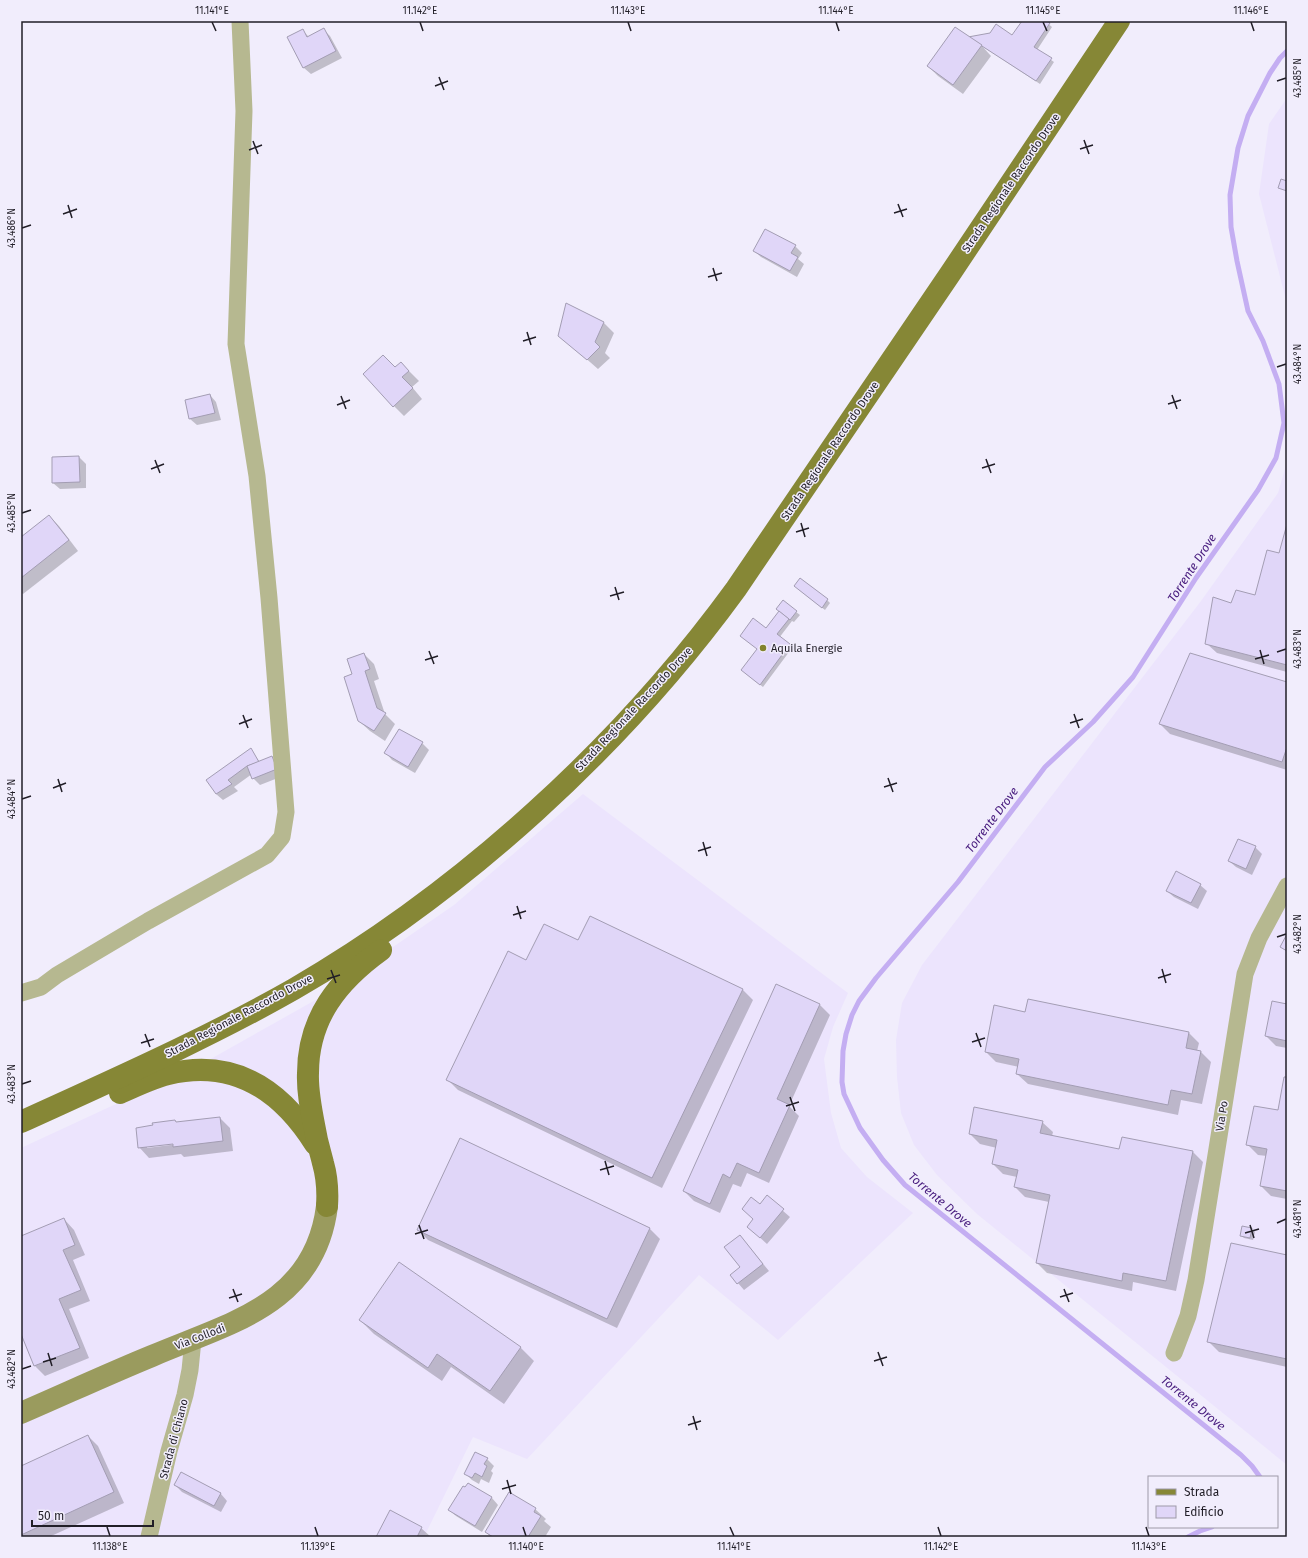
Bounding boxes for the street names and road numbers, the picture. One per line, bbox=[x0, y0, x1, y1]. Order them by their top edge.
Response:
street label: Strada Regionale Raccordo Drove bbox=[959, 111, 1063, 255]
street label: Strada Regionale Raccordo Drove bbox=[778, 379, 882, 523]
street label: Strada Regionale Raccordo Drove bbox=[573, 644, 695, 774]
street label: Strada Regionale Raccordo Drove bbox=[163, 972, 315, 1060]
street label: Via Po bbox=[1213, 1100, 1231, 1132]
street label: Via Collodi bbox=[173, 1321, 227, 1353]
street label: Strada di Chiano bbox=[157, 1398, 191, 1480]

